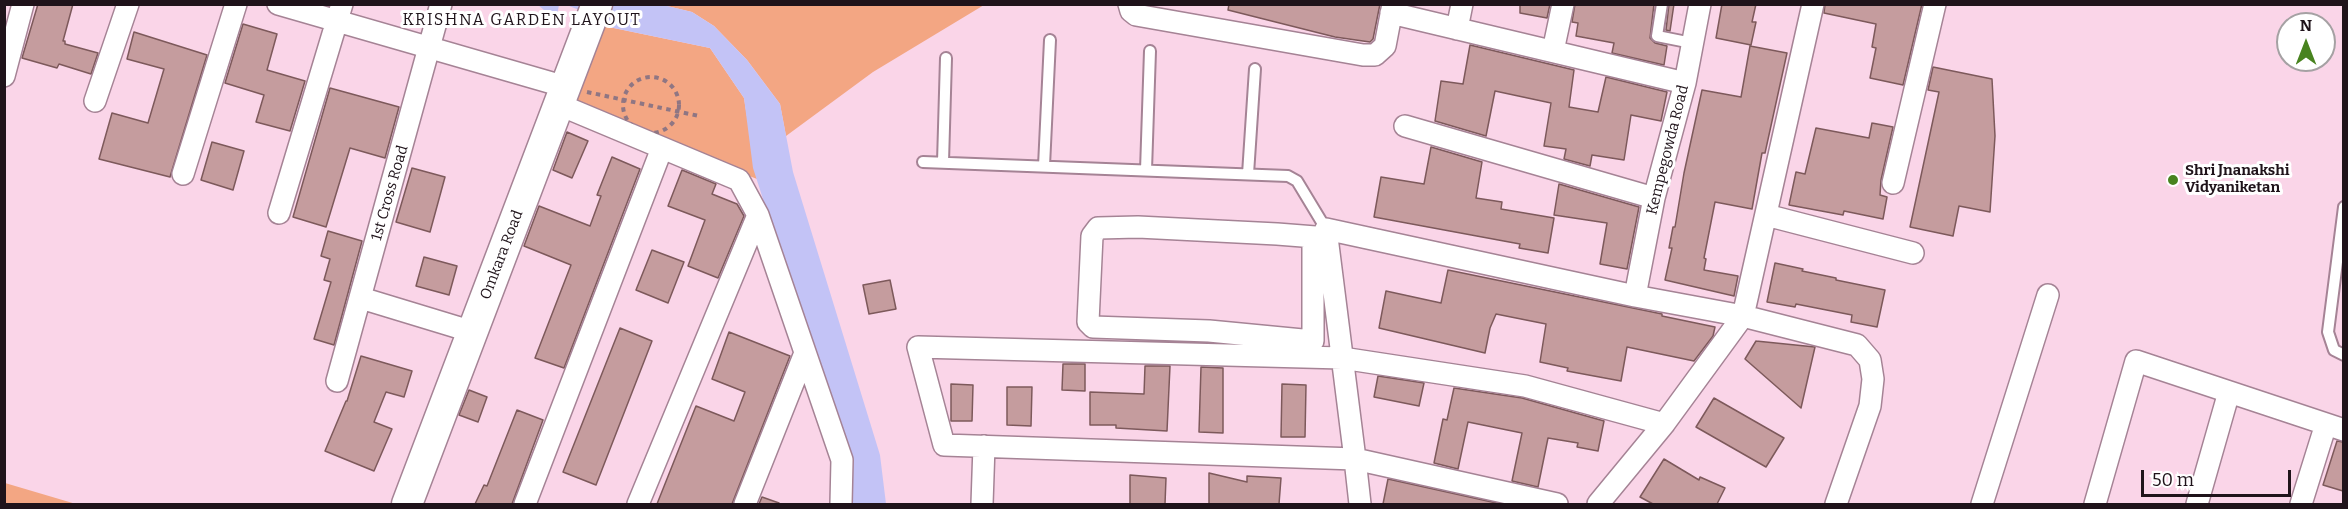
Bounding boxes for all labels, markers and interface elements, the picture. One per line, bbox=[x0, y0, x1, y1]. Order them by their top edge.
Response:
district label: KRISHNA GARDEN LAYOUT bbox=[403, 11, 641, 31]
north arrow bbox=[2276, 12, 2336, 72]
text: N bbox=[2300, 16, 2312, 35]
street label: Kempegowda Road bbox=[1643, 83, 1693, 217]
street label: 1st Cross Road bbox=[368, 143, 412, 243]
place label: Shri Jnanakshi Vidyaniketan bbox=[2185, 162, 2289, 197]
marker: Shri Jnanakshi Vidyaniketan bbox=[2166, 173, 2180, 187]
street label: Omkara Road bbox=[477, 208, 527, 302]
scale bar bbox=[2144, 458, 2294, 496]
text: 50 m bbox=[2152, 469, 2194, 491]

